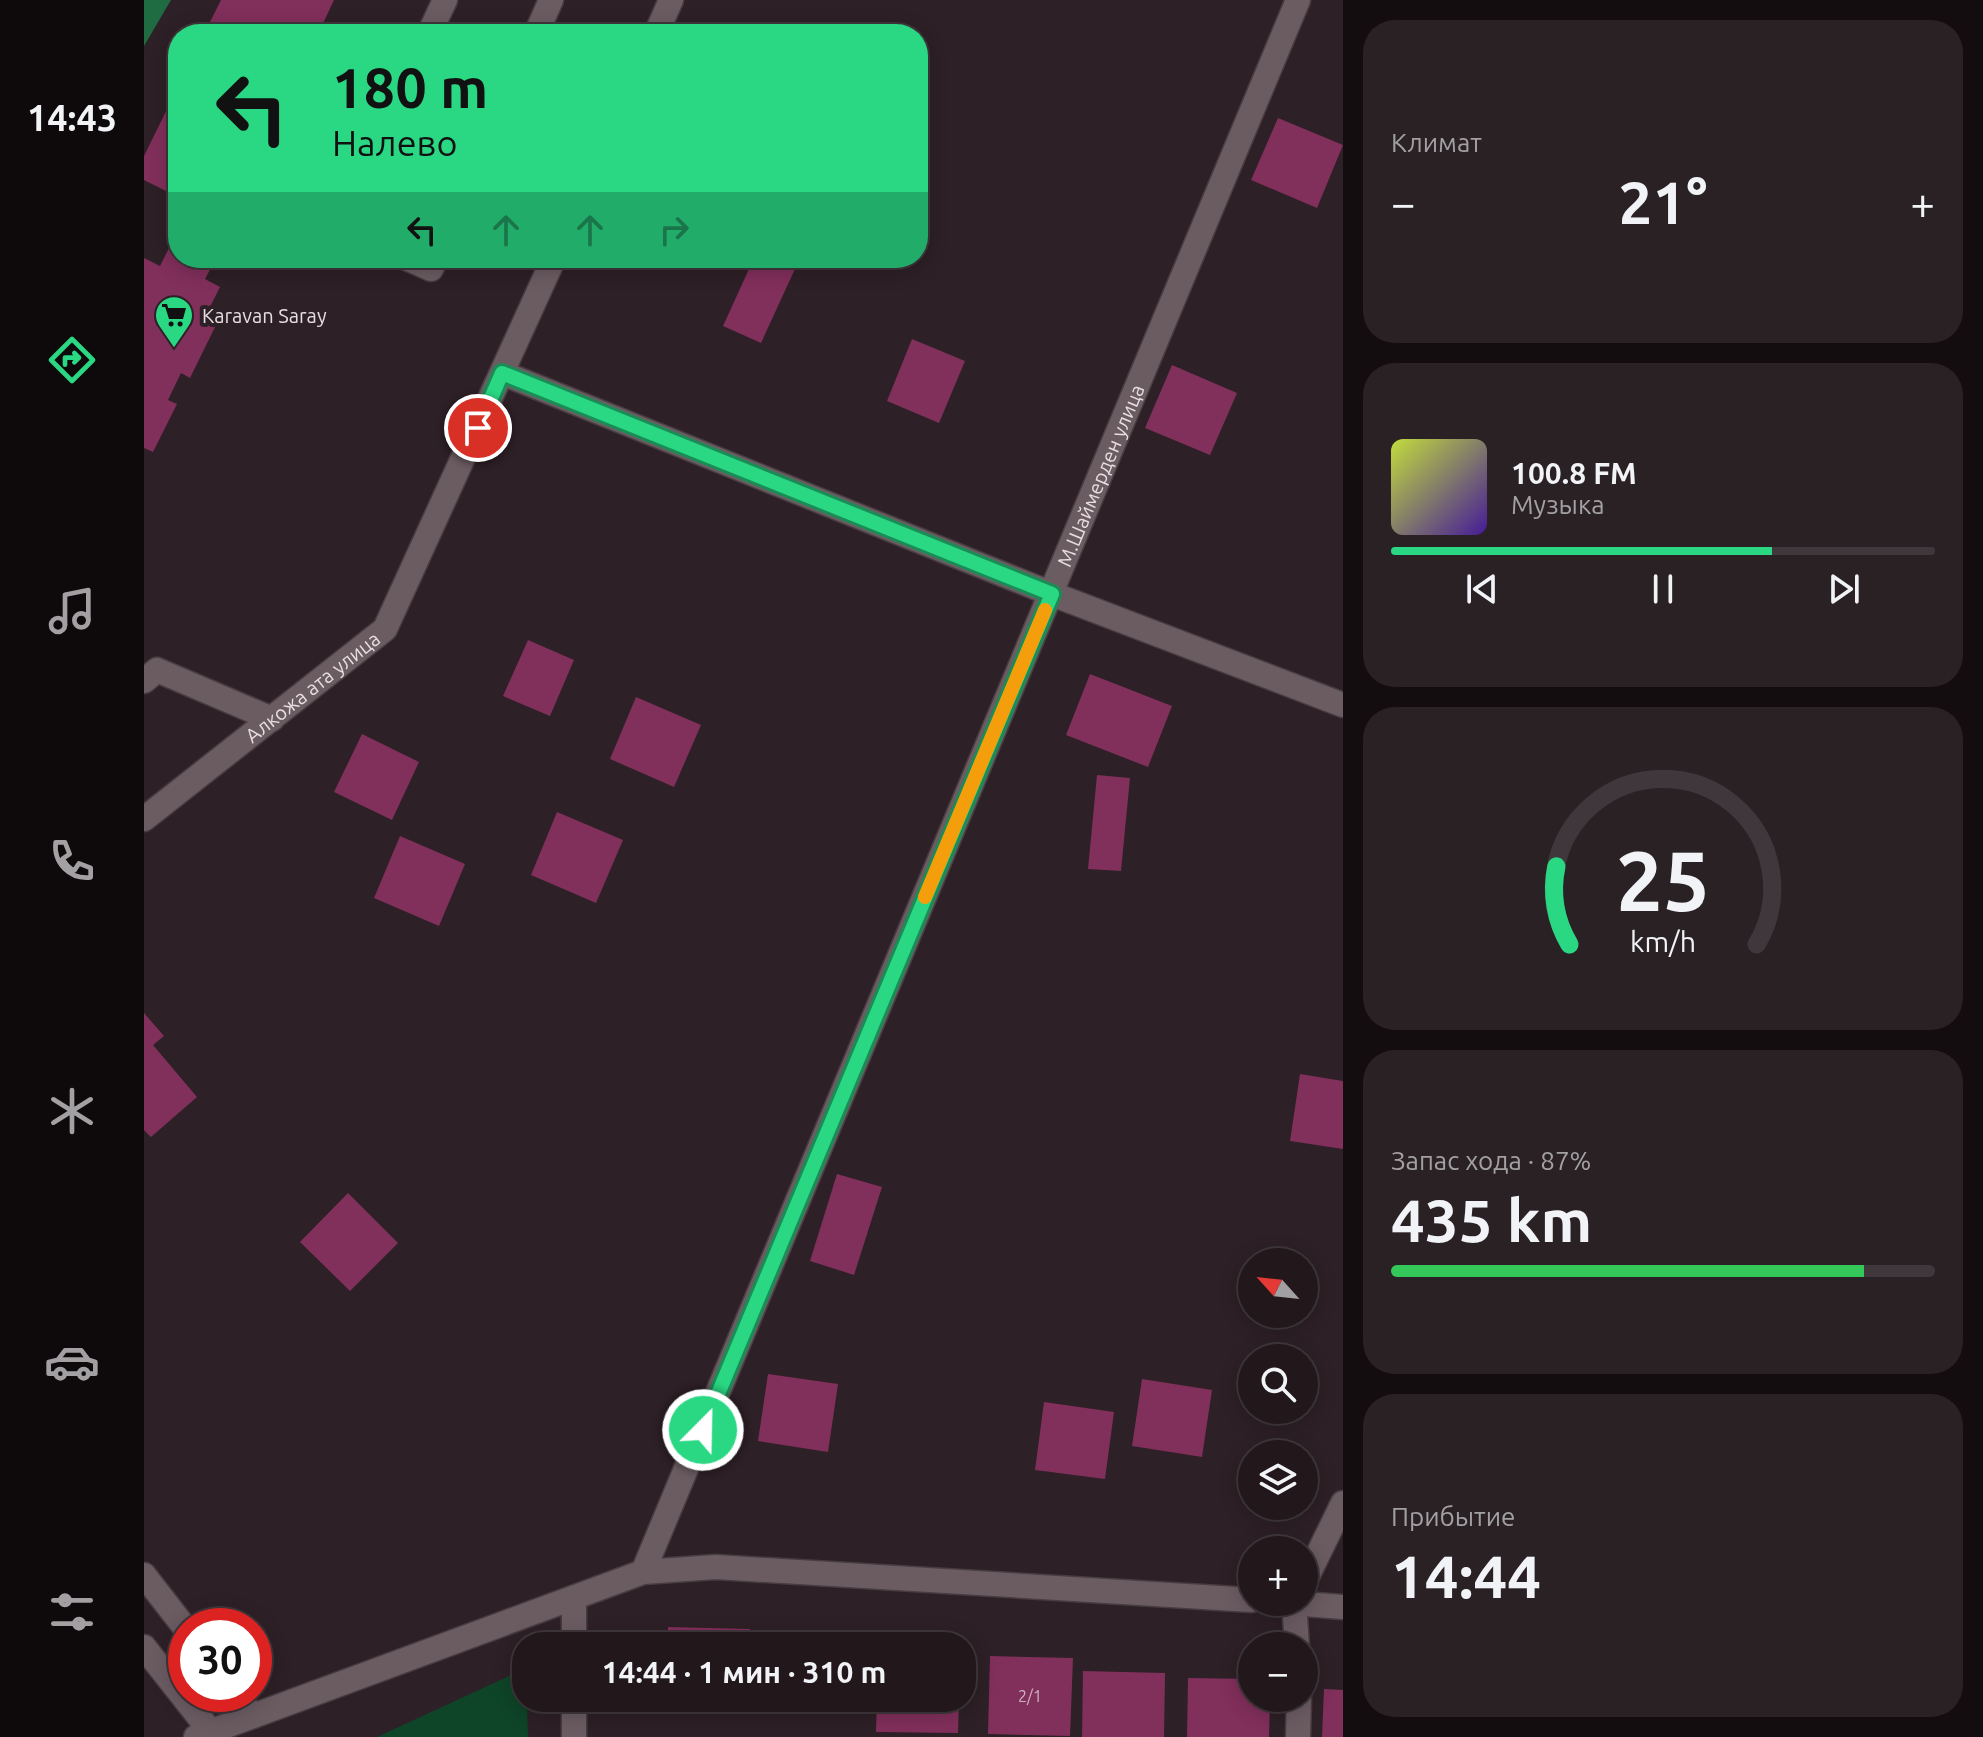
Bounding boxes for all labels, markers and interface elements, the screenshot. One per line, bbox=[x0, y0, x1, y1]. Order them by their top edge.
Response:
icon: left bbox=[200, 56, 304, 160]
text: 180 m bbox=[332, 56, 488, 119]
text: 14:43 bbox=[27, 97, 117, 138]
text: Налево bbox=[332, 122, 457, 163]
text: Климат bbox=[1391, 128, 1482, 157]
text: 21° bbox=[1619, 168, 1707, 235]
text: − bbox=[1391, 178, 1416, 227]
text: + bbox=[1910, 178, 1935, 227]
icon: left bbox=[400, 208, 444, 252]
icon: ahead bbox=[484, 208, 528, 252]
icon: ahead bbox=[568, 208, 612, 252]
icon: right bbox=[652, 208, 696, 252]
supermarket icon: Karavan Saray bbox=[153, 294, 195, 349]
place label: Karavan Saray bbox=[202, 304, 327, 327]
icon: directions bbox=[44, 332, 100, 388]
street label: М.Шаймерден улица bbox=[1052, 381, 1148, 570]
pin bbox=[444, 394, 512, 462]
icon: arrive bbox=[456, 406, 500, 450]
text: 100.8 FM bbox=[1511, 456, 1637, 490]
text: Музыка bbox=[1511, 490, 1605, 519]
icon: previous bbox=[1460, 567, 1504, 611]
icon: pause bbox=[1641, 567, 1685, 611]
icon: next bbox=[1822, 567, 1866, 611]
icon: music bbox=[44, 583, 100, 639]
street label: Алкожа ата улица bbox=[240, 626, 384, 747]
text: 25 bbox=[1616, 832, 1710, 926]
icon: phone bbox=[44, 833, 100, 889]
text: km/h bbox=[1630, 925, 1696, 957]
icon: climate bbox=[44, 1083, 100, 1139]
text: Запас хода · 87% bbox=[1391, 1146, 1591, 1175]
text: 435 km bbox=[1391, 1186, 1592, 1253]
north arrow bbox=[1238, 1248, 1318, 1328]
map controls bbox=[1238, 1248, 1318, 1712]
icon: car bbox=[44, 1334, 100, 1390]
button: search bbox=[1238, 1344, 1318, 1424]
position arrow bbox=[661, 1388, 745, 1472]
button: layers bbox=[1238, 1440, 1318, 1520]
text: Прибытие bbox=[1391, 1502, 1515, 1531]
button: + bbox=[1238, 1536, 1318, 1616]
text: 14:44 bbox=[1391, 1542, 1541, 1609]
icon: filters bbox=[44, 1584, 100, 1640]
speed limit sign: 30 bbox=[168, 1608, 272, 1712]
button: − bbox=[1238, 1632, 1318, 1712]
text: 14:44 · 1 мин · 310 m bbox=[602, 1655, 886, 1689]
house number: 2/1 bbox=[1018, 1687, 1042, 1705]

